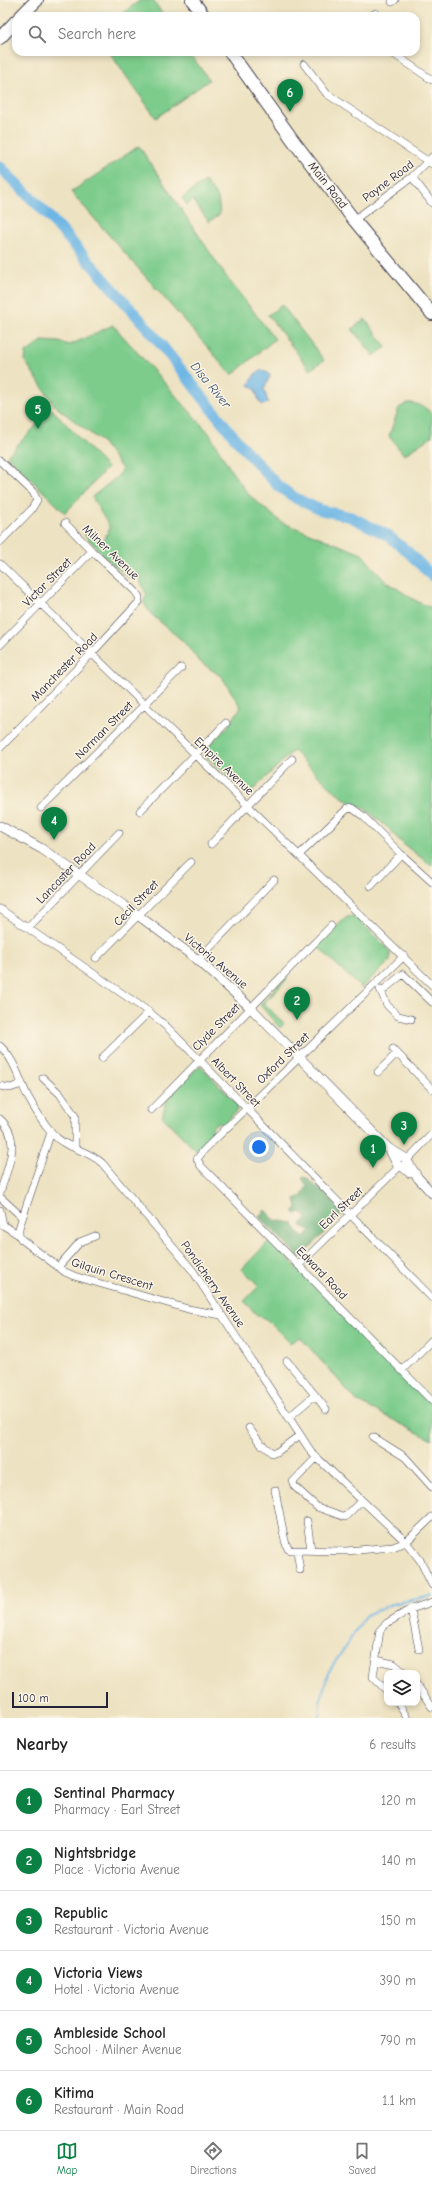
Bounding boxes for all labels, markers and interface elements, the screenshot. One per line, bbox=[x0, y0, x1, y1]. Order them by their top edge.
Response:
search box bbox=[12, 12, 420, 56]
icon: search bbox=[26, 23, 48, 45]
text: Search here bbox=[58, 25, 136, 43]
pin: 6 bbox=[277, 79, 303, 112]
street label: Payne Road bbox=[360, 157, 416, 205]
street label: Main Road bbox=[305, 159, 351, 211]
water label: Disa River bbox=[188, 359, 235, 412]
pin: 5 bbox=[25, 396, 51, 429]
street label: Milner Avenue bbox=[80, 521, 142, 583]
street label: Victor Street bbox=[20, 554, 75, 609]
street label: Manchester Road bbox=[28, 630, 100, 704]
street label: Norman Street bbox=[72, 698, 136, 762]
street label: Empire Avenue bbox=[191, 734, 257, 798]
pin: 4 bbox=[41, 807, 67, 840]
street label: Lancaster Road bbox=[33, 840, 99, 906]
street label: Cecil Street bbox=[111, 877, 162, 929]
street label: Victoria Avenue bbox=[181, 930, 251, 992]
pin: 2 bbox=[284, 987, 310, 1020]
street label: Clyde Street bbox=[189, 1000, 243, 1054]
street label: Oxford Street bbox=[254, 1029, 313, 1087]
street label: Albert Street bbox=[209, 1054, 264, 1110]
pin: 3 bbox=[391, 1112, 417, 1145]
pin: 1 bbox=[360, 1135, 386, 1168]
your location bbox=[249, 1137, 269, 1157]
street label: Earl Street bbox=[316, 1184, 366, 1232]
street label: Pondicherry Avenue bbox=[178, 1238, 248, 1330]
street label: Edward Road bbox=[294, 1244, 350, 1302]
street label: Gilquin Crescent bbox=[70, 1255, 155, 1293]
map controls bbox=[384, 1670, 420, 1706]
button: layers bbox=[384, 1670, 420, 1706]
scale bar bbox=[12, 1690, 108, 1709]
text: 100 m bbox=[18, 1692, 49, 1705]
text: Nearby bbox=[16, 1735, 67, 1754]
text: 6 results bbox=[369, 1737, 416, 1752]
text: Sentinal Pharmacy bbox=[54, 1784, 174, 1802]
text: 1 bbox=[26, 1793, 32, 1808]
text: 120 m bbox=[381, 1793, 416, 1808]
text: Pharmacy · Earl Street bbox=[54, 1802, 180, 1817]
text: Nightsbridge bbox=[54, 1844, 136, 1862]
text: 2 bbox=[26, 1853, 32, 1868]
text: 140 m bbox=[382, 1853, 416, 1868]
text: Place · Victoria Avenue bbox=[54, 1862, 180, 1877]
text: Republic bbox=[54, 1904, 108, 1922]
text: 3 bbox=[26, 1913, 32, 1928]
text: 150 m bbox=[381, 1913, 416, 1928]
text: Restaurant · Victoria Avenue bbox=[54, 1922, 209, 1937]
text: Victoria Views bbox=[54, 1964, 143, 1982]
text: 4 bbox=[26, 1973, 32, 1988]
text: 390 m bbox=[380, 1973, 416, 1988]
text: Hotel · Victoria Avenue bbox=[54, 1982, 179, 1997]
text: Ambleside School bbox=[54, 2024, 166, 2042]
text: 5 bbox=[26, 2033, 32, 2048]
text: 790 m bbox=[380, 2033, 416, 2048]
text: School · Milner Avenue bbox=[54, 2042, 181, 2057]
text: Kitima bbox=[54, 2084, 94, 2102]
text: 6 bbox=[26, 2093, 32, 2108]
text: 1.1 km bbox=[382, 2093, 416, 2108]
text: Restaurant · Main Road bbox=[54, 2102, 184, 2117]
tab: Map bbox=[56, 2140, 78, 2177]
tab: Directions bbox=[190, 2140, 237, 2177]
tab: Saved bbox=[349, 2140, 376, 2177]

